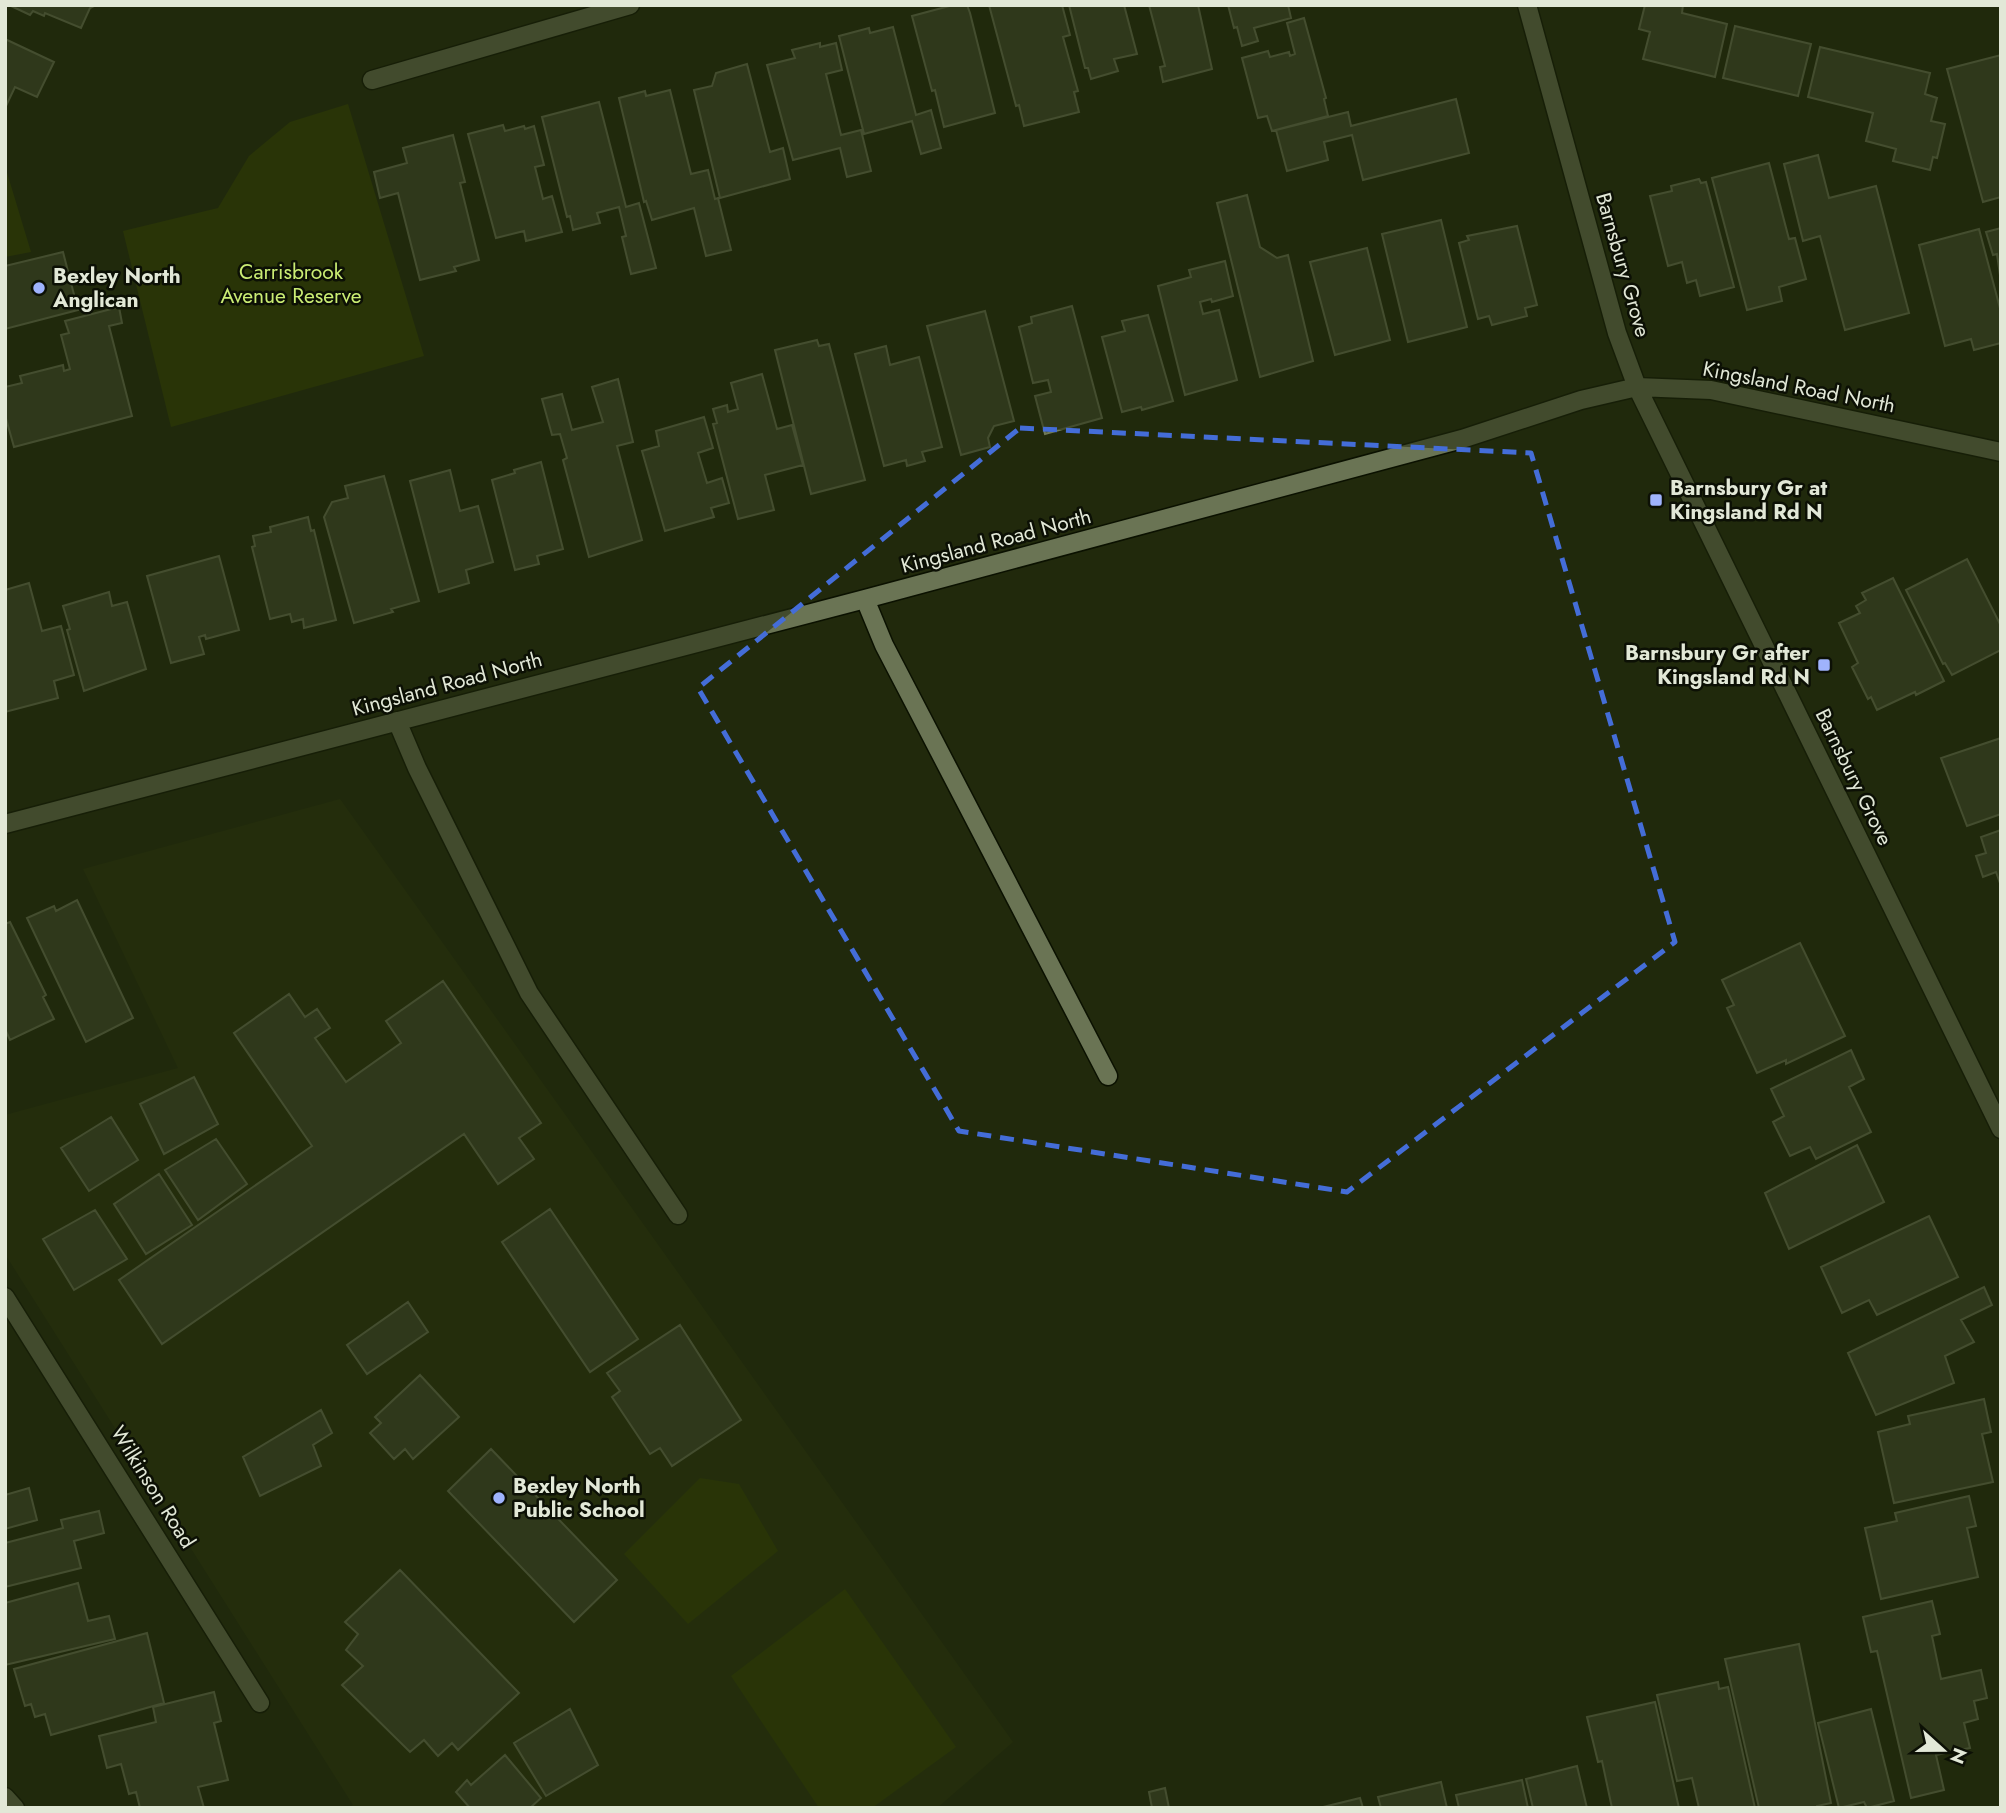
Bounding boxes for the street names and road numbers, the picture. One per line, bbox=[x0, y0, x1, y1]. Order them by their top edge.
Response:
street label: Barnsbury Grove bbox=[1588, 189, 1658, 341]
street label: Kingsland Road North bbox=[1700, 354, 1898, 420]
street label: Kingsland Road North bbox=[898, 501, 1094, 581]
street label: Kingsland Road North bbox=[349, 644, 545, 724]
street label: Barnsbury Grove bbox=[1808, 703, 1900, 851]
street label: Wilkinson Road bbox=[103, 1420, 203, 1554]

